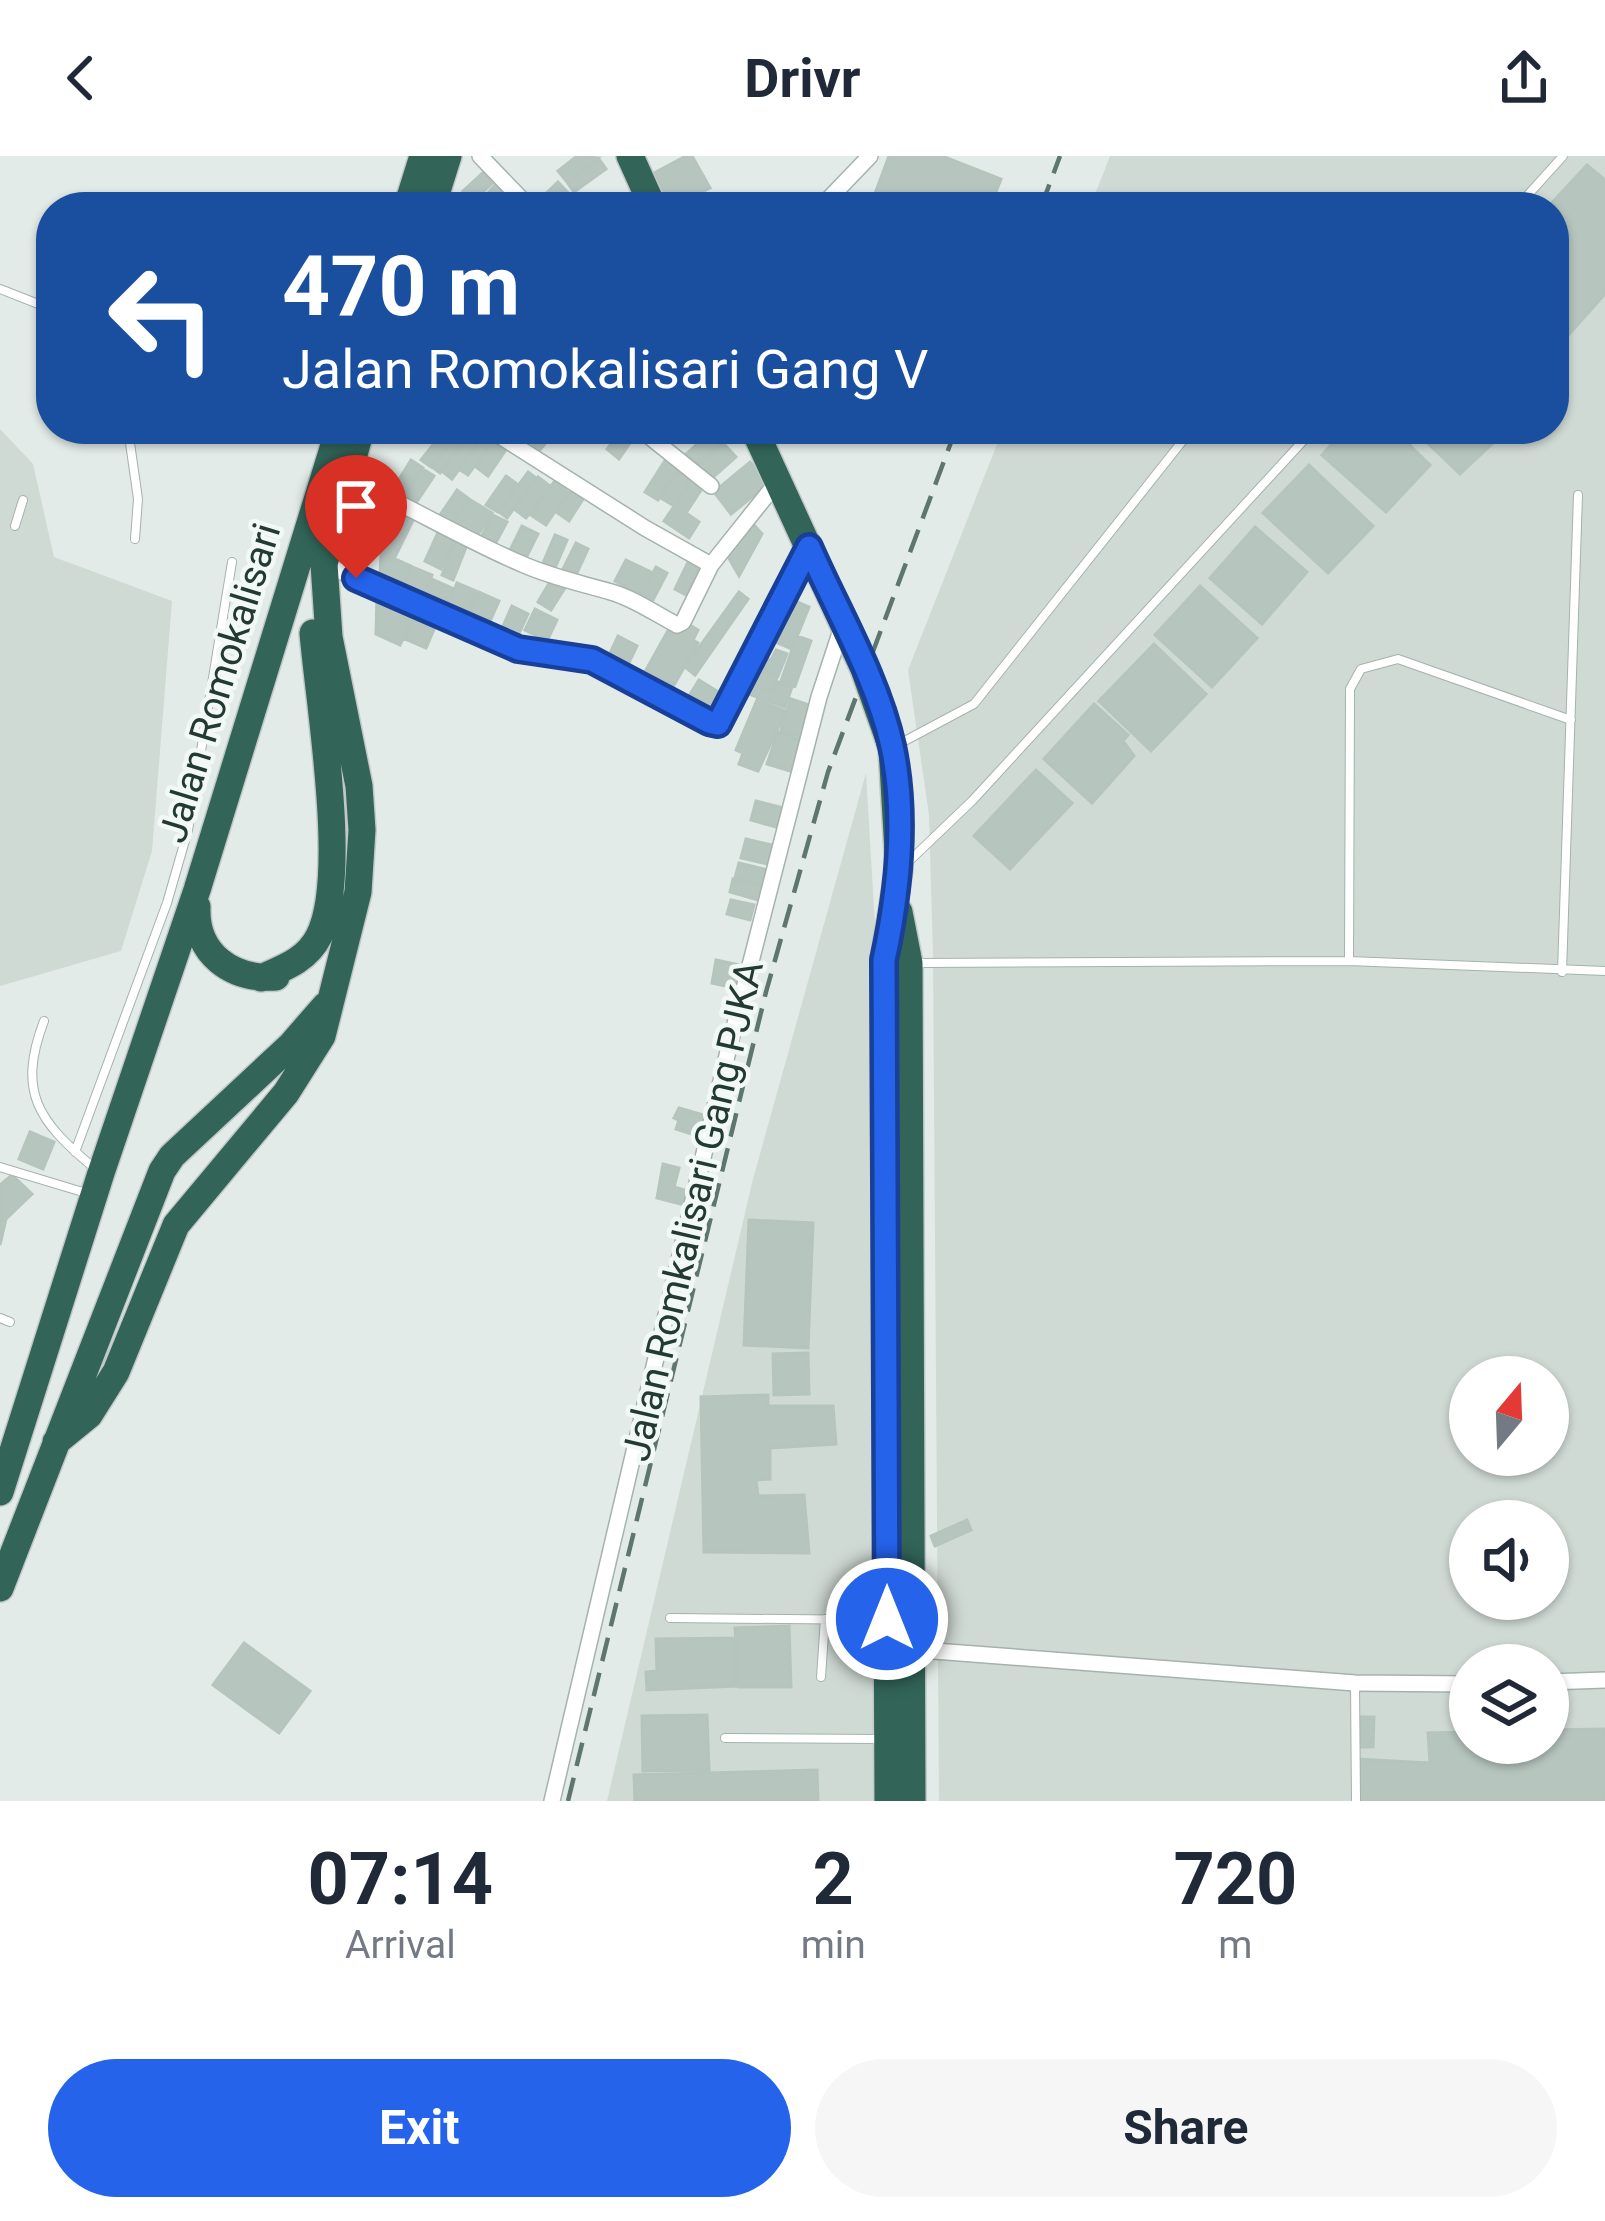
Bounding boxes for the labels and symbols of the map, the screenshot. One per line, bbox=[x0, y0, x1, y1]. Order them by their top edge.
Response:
pin bbox=[305, 455, 407, 578]
street label: Jalan Romokalisari bbox=[150, 518, 290, 848]
street label: Jalan Romkalisari Gang PJKA bbox=[613, 956, 773, 1466]
north arrow bbox=[1449, 1356, 1569, 1476]
position arrow bbox=[824, 1556, 950, 1682]

